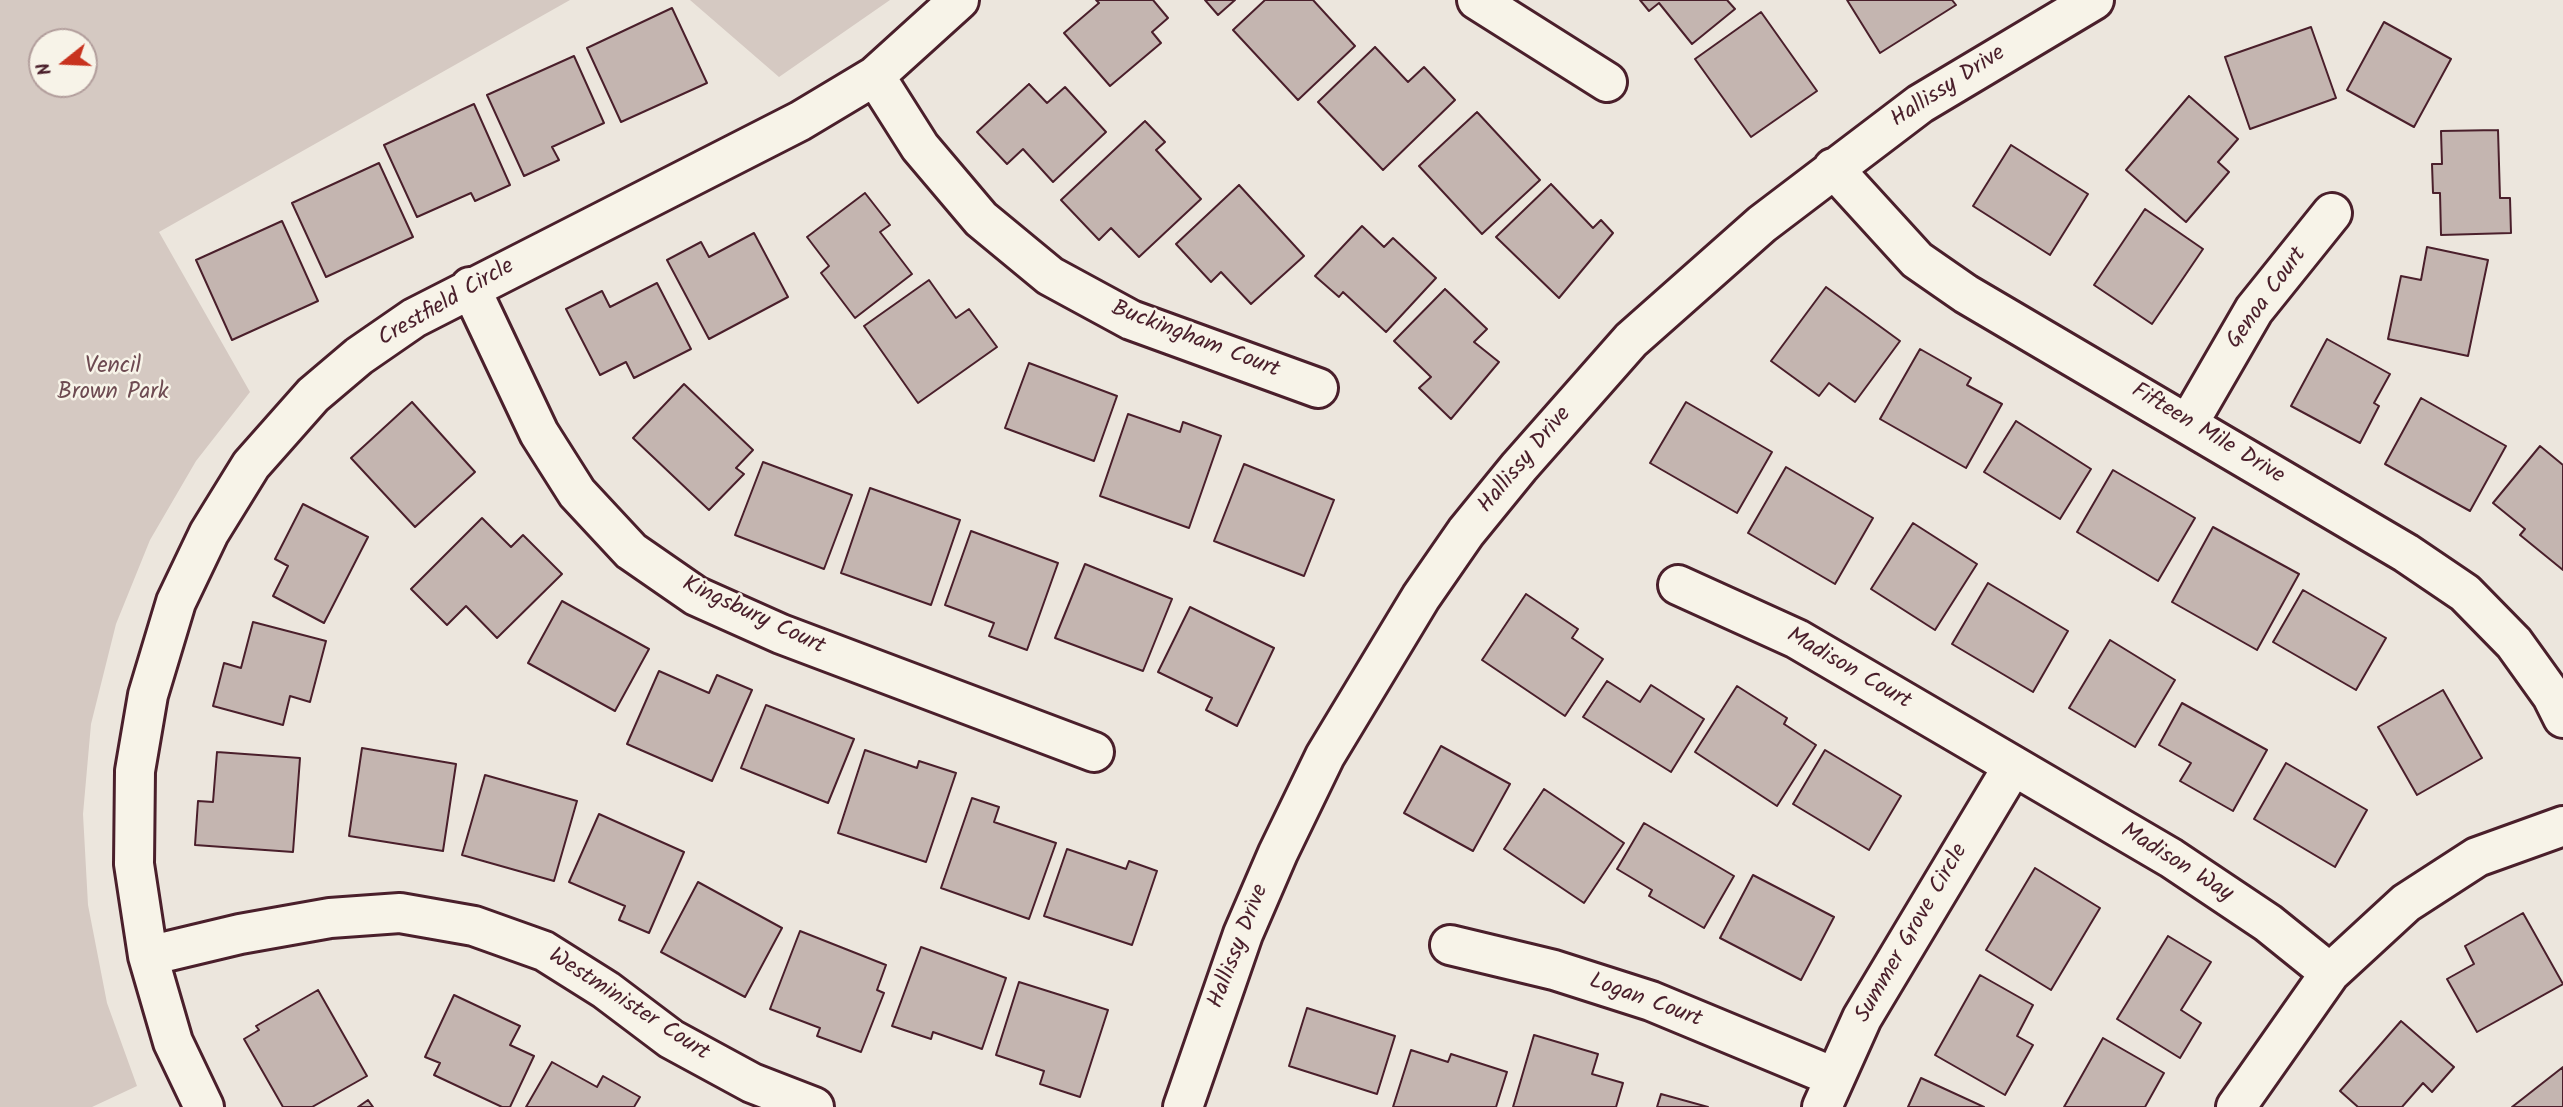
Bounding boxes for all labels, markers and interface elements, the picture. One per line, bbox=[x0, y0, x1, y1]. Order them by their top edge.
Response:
north arrow bbox=[28, 28, 98, 98]
street label: Hallissy Drive bbox=[1887, 41, 2011, 135]
text: N bbox=[29, 59, 61, 79]
street label: Genoa Court bbox=[2222, 243, 2314, 355]
street label: Crestfield Circle bbox=[374, 254, 520, 354]
street label: Buckingham Court bbox=[1107, 296, 1283, 386]
park label: Vencil Brown Park bbox=[57, 354, 169, 408]
street label: Fifteen Mile Drive bbox=[2125, 378, 2289, 492]
street label: Hallissy Drive bbox=[1473, 402, 1579, 520]
street label: Kingsbury Court bbox=[677, 572, 829, 662]
street label: Madison Court bbox=[1781, 623, 1915, 717]
street label: Madison Way bbox=[2115, 819, 2237, 909]
street label: Summer Grove Circle bbox=[1851, 840, 1975, 1028]
street label: Hallissy Drive bbox=[1204, 881, 1276, 1013]
street label: Westminister Court bbox=[542, 944, 714, 1068]
street label: Logan Court bbox=[1585, 969, 1705, 1035]

